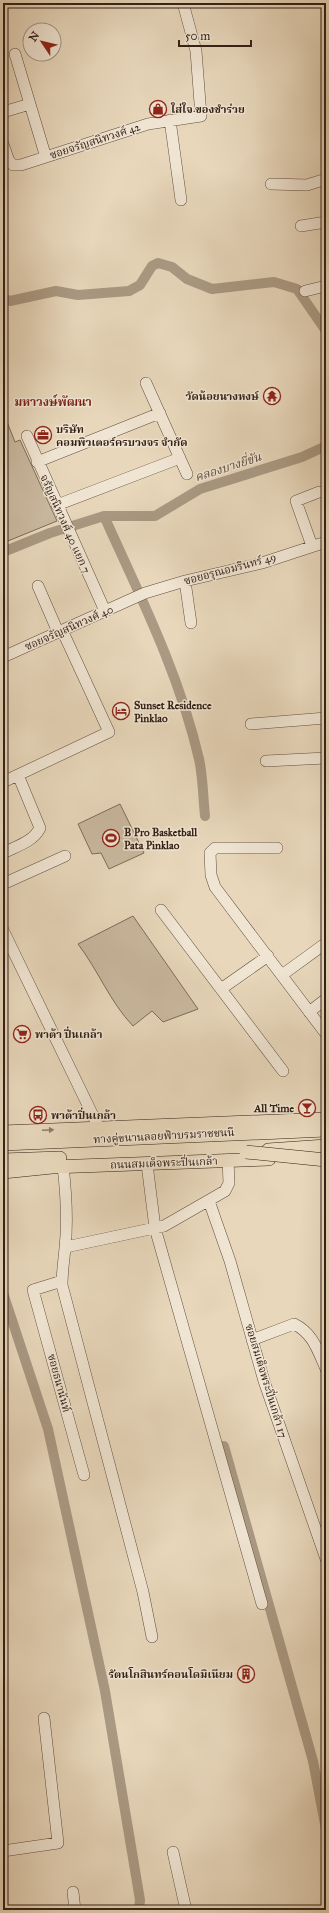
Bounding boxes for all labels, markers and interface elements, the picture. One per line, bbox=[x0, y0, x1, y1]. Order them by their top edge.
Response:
north arrow bbox=[22, 22, 62, 62]
scale bar bbox=[179, 22, 251, 48]
text: N bbox=[26, 28, 43, 44]
text: 50 m bbox=[185, 29, 210, 43]
shop icon: ใส่ใจ ของชำร่วย bbox=[148, 99, 168, 119]
place label: ใส่ใจ ของชำร่วย bbox=[170, 102, 245, 116]
street label: ซอยจรัญสนิทวงศ์ 42 bbox=[48, 120, 142, 162]
temple icon: วัดน้อยนางหงษ์ bbox=[262, 386, 282, 406]
place label: วัดน้อยนางหงษ์ bbox=[185, 390, 260, 403]
district label: มหาวงษ์พัฒนา bbox=[14, 394, 92, 409]
place label: บริษัท คอมพิวเตอร์ครบวงจร จำกัด bbox=[56, 423, 188, 449]
office icon: บริษัท คอมพิวเตอร์ครบวงจร จำกัด bbox=[33, 425, 53, 445]
water label: คลองบางยี่ขัน bbox=[192, 448, 263, 484]
street label: จรัญสนิทวงศ์ 40 แยก 7 bbox=[37, 473, 93, 576]
street label: ซอยอรุณอมรินทร์ 49 bbox=[182, 550, 278, 589]
street label: ซอยจรัญสนิทวงศ์ 40 bbox=[23, 603, 115, 653]
place label: Sunset Residence Pinklao bbox=[134, 699, 212, 725]
hotel icon: Sunset Residence Pinklao bbox=[111, 701, 131, 721]
place label: B Pro Basketball Pata Pinklao bbox=[124, 826, 198, 852]
sports icon: B Pro Basketball Pata Pinklao bbox=[101, 828, 121, 848]
supermarket icon: พาต้า ปื่นเกล้า bbox=[12, 1024, 32, 1044]
place label: พาต้า ปื่นเกล้า bbox=[35, 1026, 102, 1041]
bar icon: All Time bbox=[297, 1098, 317, 1118]
place label: All Time bbox=[253, 1102, 294, 1115]
bus stop icon: พาต้าปิ่นเกล้า bbox=[28, 1105, 48, 1125]
place label: พาต้าปิ่นเกล้า bbox=[51, 1107, 116, 1122]
street label: ทางคู่ขนานลอยฟ้าบรมราชชนนี bbox=[93, 1126, 235, 1146]
one-way arrow bbox=[42, 1127, 55, 1133]
street label: ถนนสมเด็จพระปิ่นเกล้า bbox=[110, 1153, 218, 1171]
street label: ซอยสมเด็จพระปิ่นเกล้า 17 bbox=[242, 1322, 291, 1440]
street label: ซอยธนานันท์ bbox=[45, 1352, 73, 1414]
building icon: รัตนโกสินทร์คอนโดมิเนียม bbox=[236, 1664, 256, 1684]
place label: รัตนโกสินทร์คอนโดมิเนียม bbox=[108, 1667, 233, 1681]

